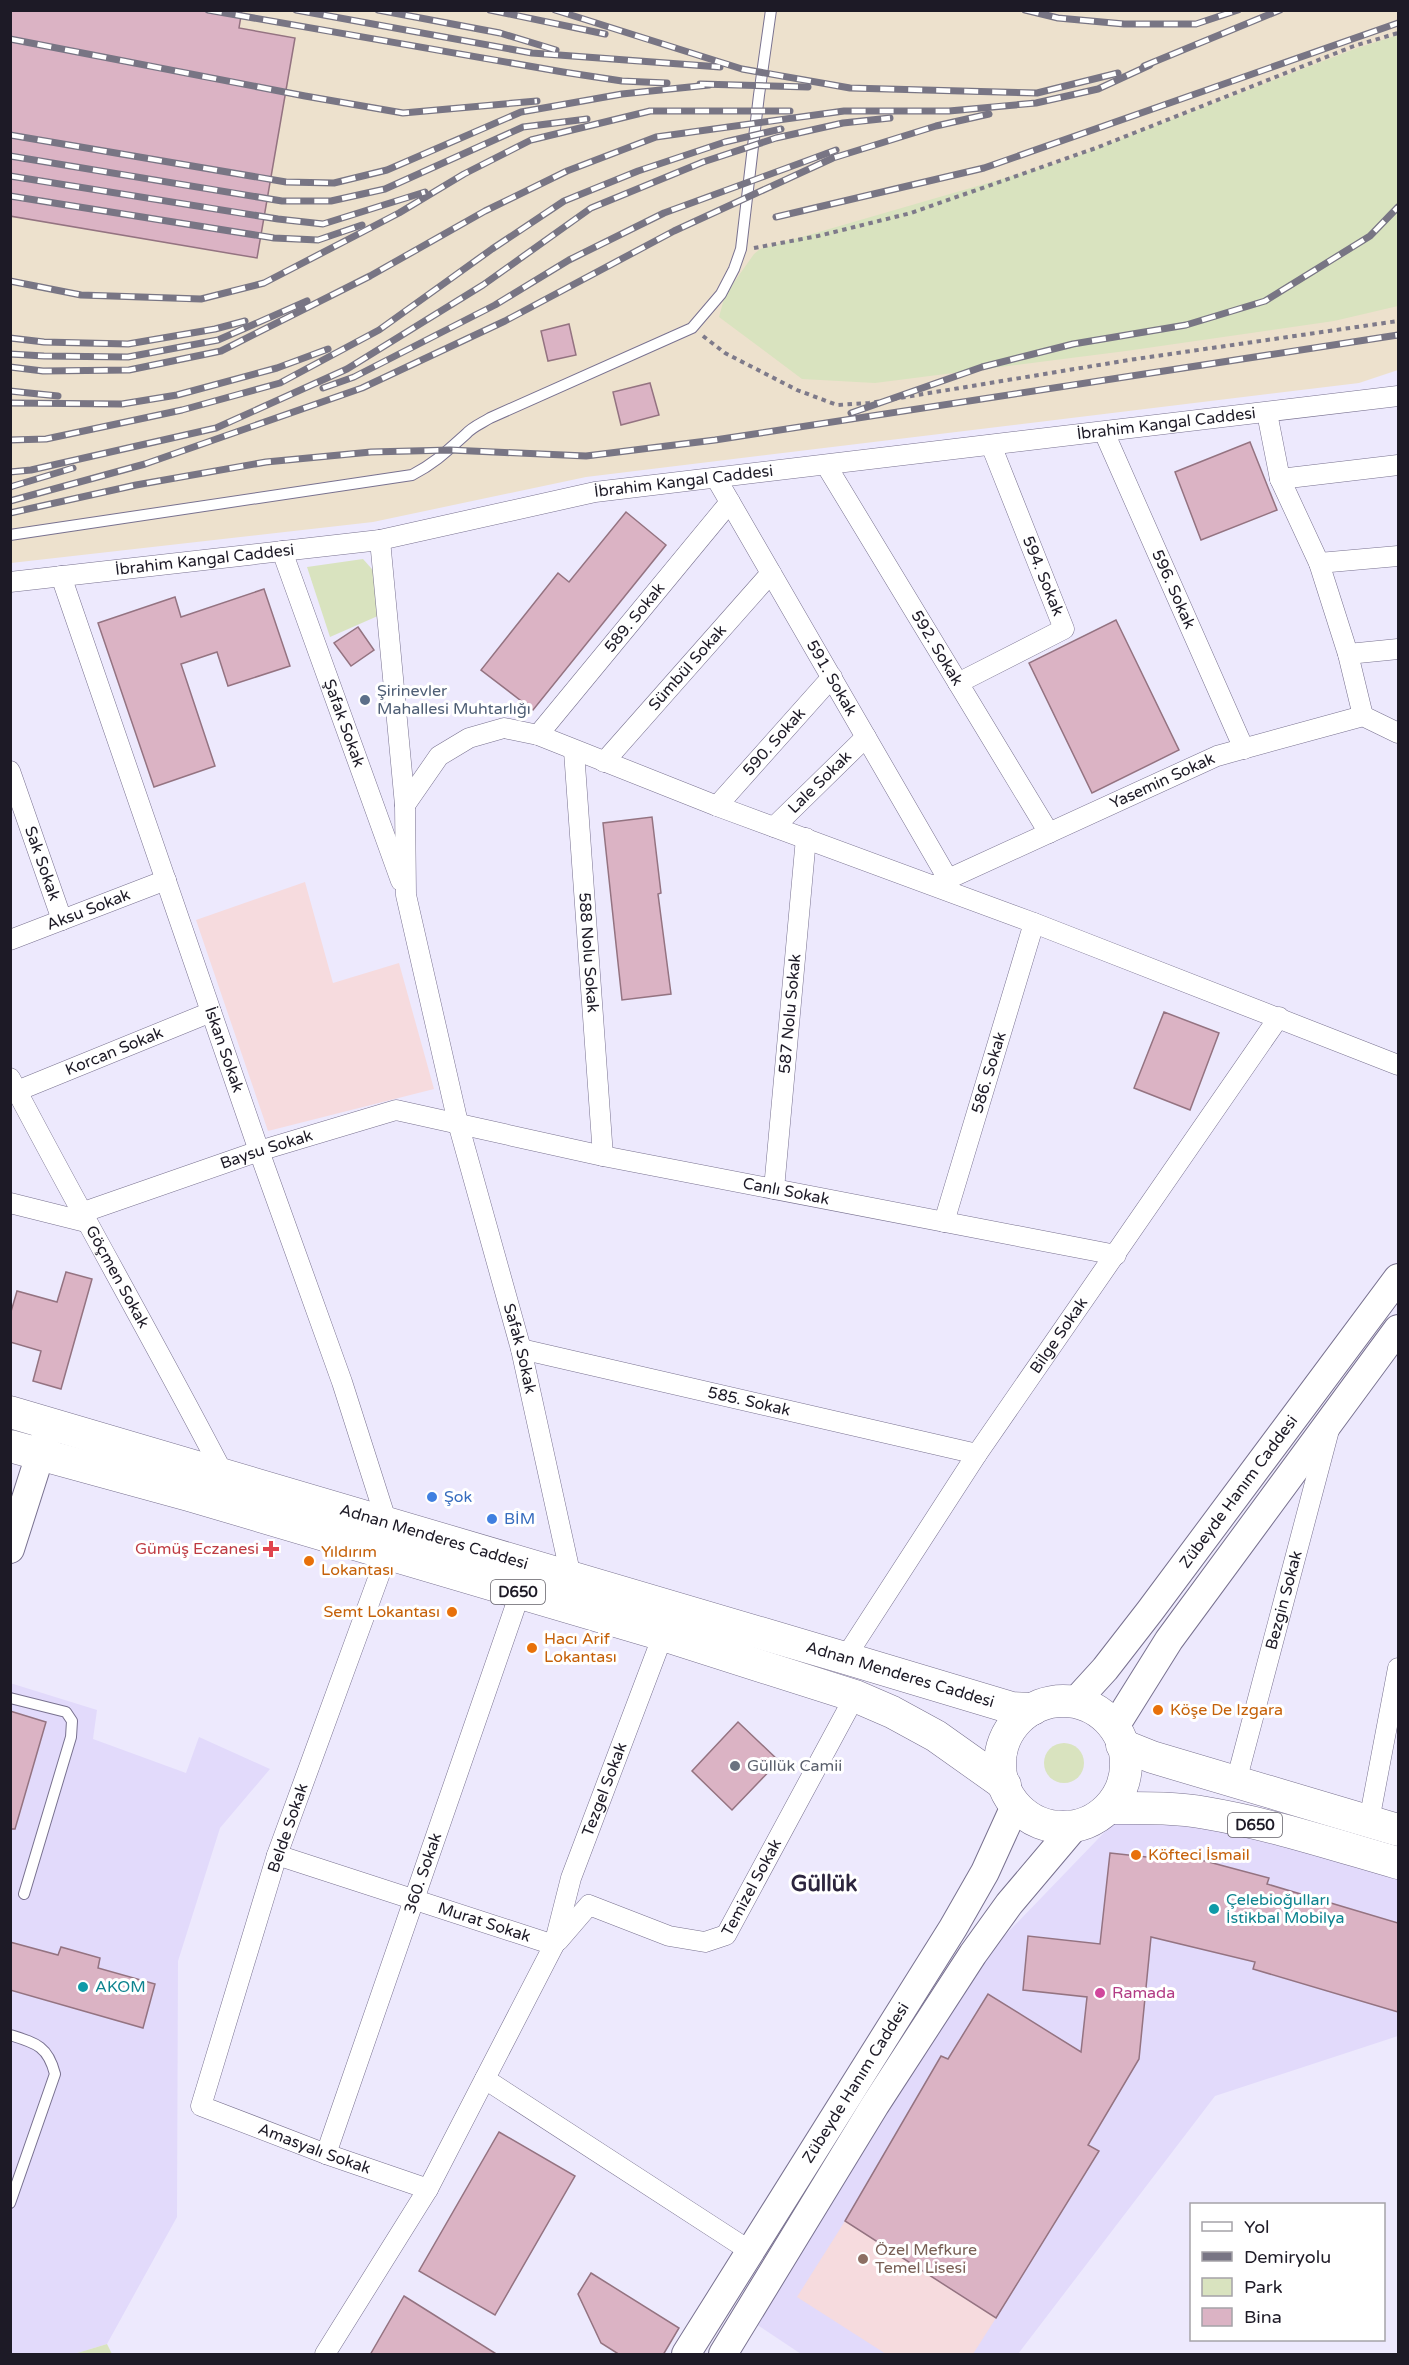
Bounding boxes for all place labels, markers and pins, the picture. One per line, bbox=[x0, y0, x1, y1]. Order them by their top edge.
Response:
place label: Şirinevler Mahallesi Muhtarlığı bbox=[377, 681, 531, 719]
marker: Şirinevler Mahallesi Muhtarlığı bbox=[358, 693, 372, 707]
place label: Şok bbox=[444, 1487, 473, 1507]
marker: Şok bbox=[425, 1490, 439, 1504]
place label: BİM bbox=[504, 1509, 535, 1529]
marker: BİM bbox=[485, 1512, 499, 1526]
place label: Gümüş Eczanesi bbox=[135, 1539, 259, 1559]
marker: Gümüş Eczanesi bbox=[264, 1542, 278, 1556]
place label: Yıldırım Lokantası bbox=[321, 1542, 394, 1580]
marker: Yıldırım Lokantası bbox=[302, 1554, 316, 1568]
place label: Semt Lokantası bbox=[324, 1602, 440, 1622]
marker: Semt Lokantası bbox=[445, 1605, 459, 1619]
place label: Hacı Arif Lokantası bbox=[544, 1629, 617, 1667]
marker: Hacı Arif Lokantası bbox=[525, 1641, 539, 1655]
place label: Köşe De Izgara bbox=[1170, 1700, 1283, 1720]
marker: Köşe De Izgara bbox=[1151, 1703, 1165, 1717]
place label: Güllük Camii bbox=[747, 1756, 842, 1776]
marker: Güllük Camii bbox=[728, 1759, 742, 1773]
place label: Köfteci İsmail bbox=[1148, 1845, 1250, 1865]
marker: Köfteci İsmail bbox=[1129, 1848, 1143, 1862]
place label: Çelebioğulları İstikbal Mobilya bbox=[1226, 1890, 1345, 1928]
marker: Çelebioğulları İstikbal Mobilya bbox=[1207, 1902, 1221, 1916]
place label: AKOM bbox=[95, 1977, 146, 1997]
marker: AKOM bbox=[76, 1980, 90, 1994]
place label: Ramada bbox=[1112, 1983, 1175, 2003]
marker: Ramada bbox=[1093, 1986, 1107, 2000]
place label: Özel Mefkure Temel Lisesi bbox=[875, 2240, 977, 2278]
marker: Özel Mefkure Temel Lisesi bbox=[856, 2252, 870, 2266]

